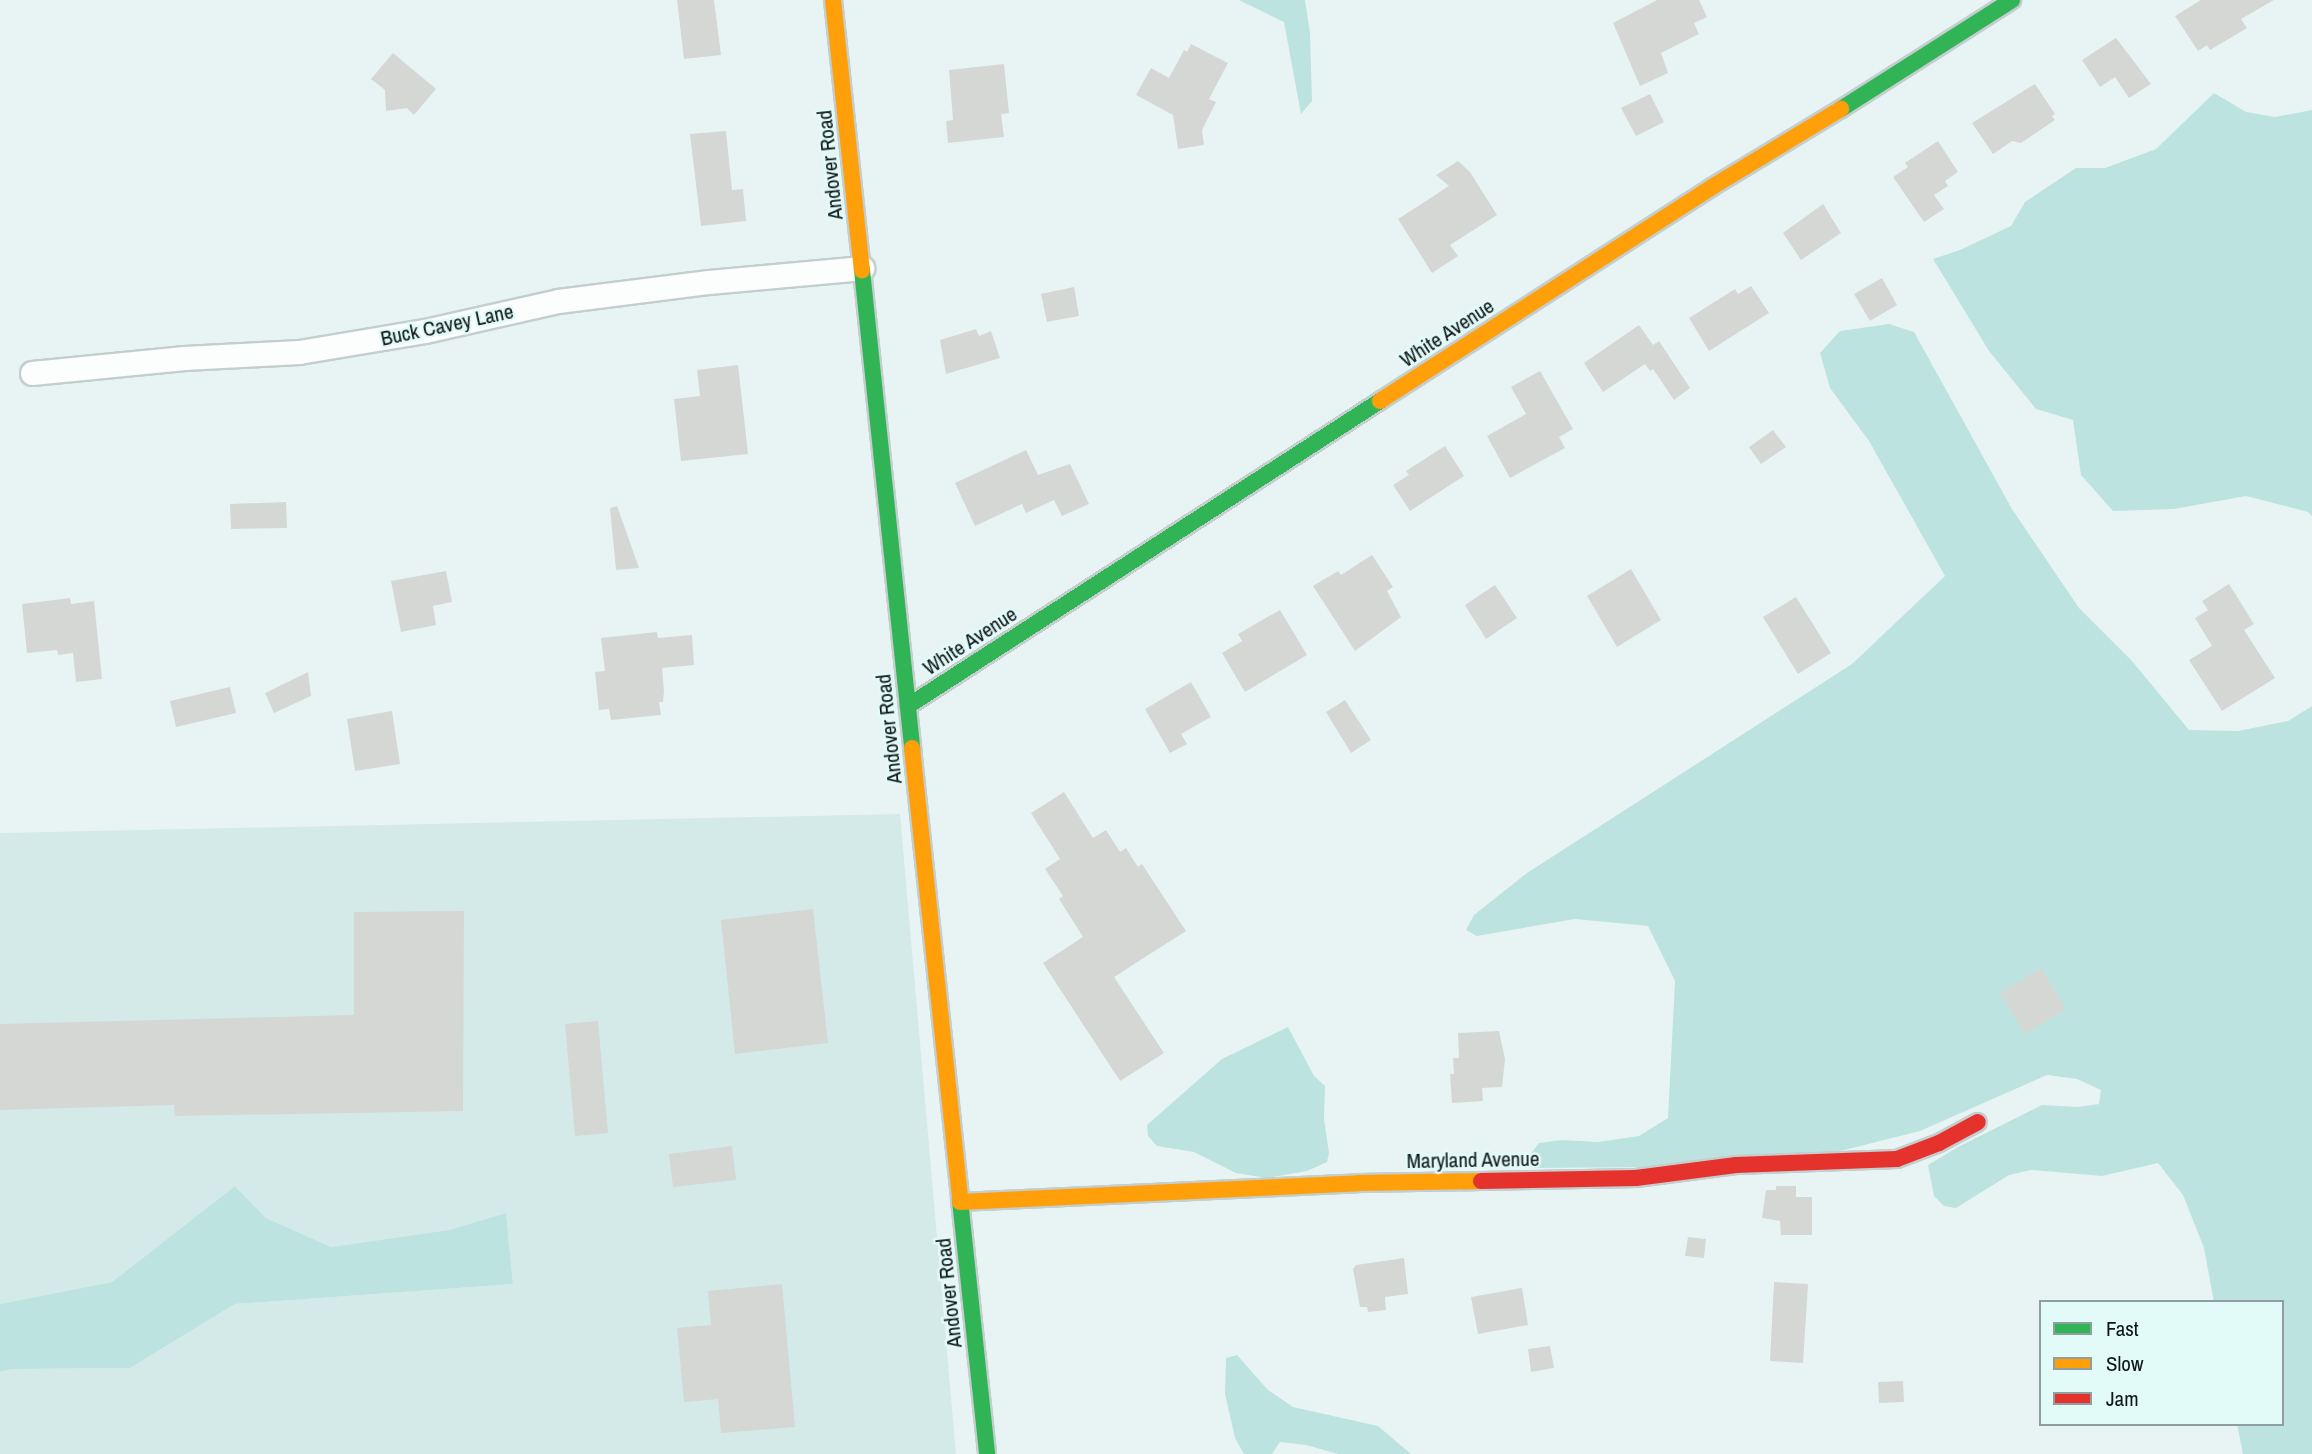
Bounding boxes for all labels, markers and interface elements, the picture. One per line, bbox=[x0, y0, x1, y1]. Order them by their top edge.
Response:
street label: Andover Road bbox=[812, 109, 848, 221]
street label: White Avenue bbox=[1395, 293, 1499, 373]
street label: Buck Cavey Lane bbox=[378, 299, 516, 351]
street label: White Avenue bbox=[918, 601, 1022, 681]
street label: Andover Road bbox=[871, 673, 907, 785]
street label: Maryland Avenue bbox=[1406, 1146, 1540, 1174]
street label: Andover Road bbox=[931, 1237, 967, 1349]
legend bbox=[2039, 1300, 2284, 1426]
text: Fast bbox=[2106, 1314, 2139, 1343]
text: Slow bbox=[2106, 1349, 2143, 1378]
text: Jam bbox=[2106, 1384, 2139, 1413]

